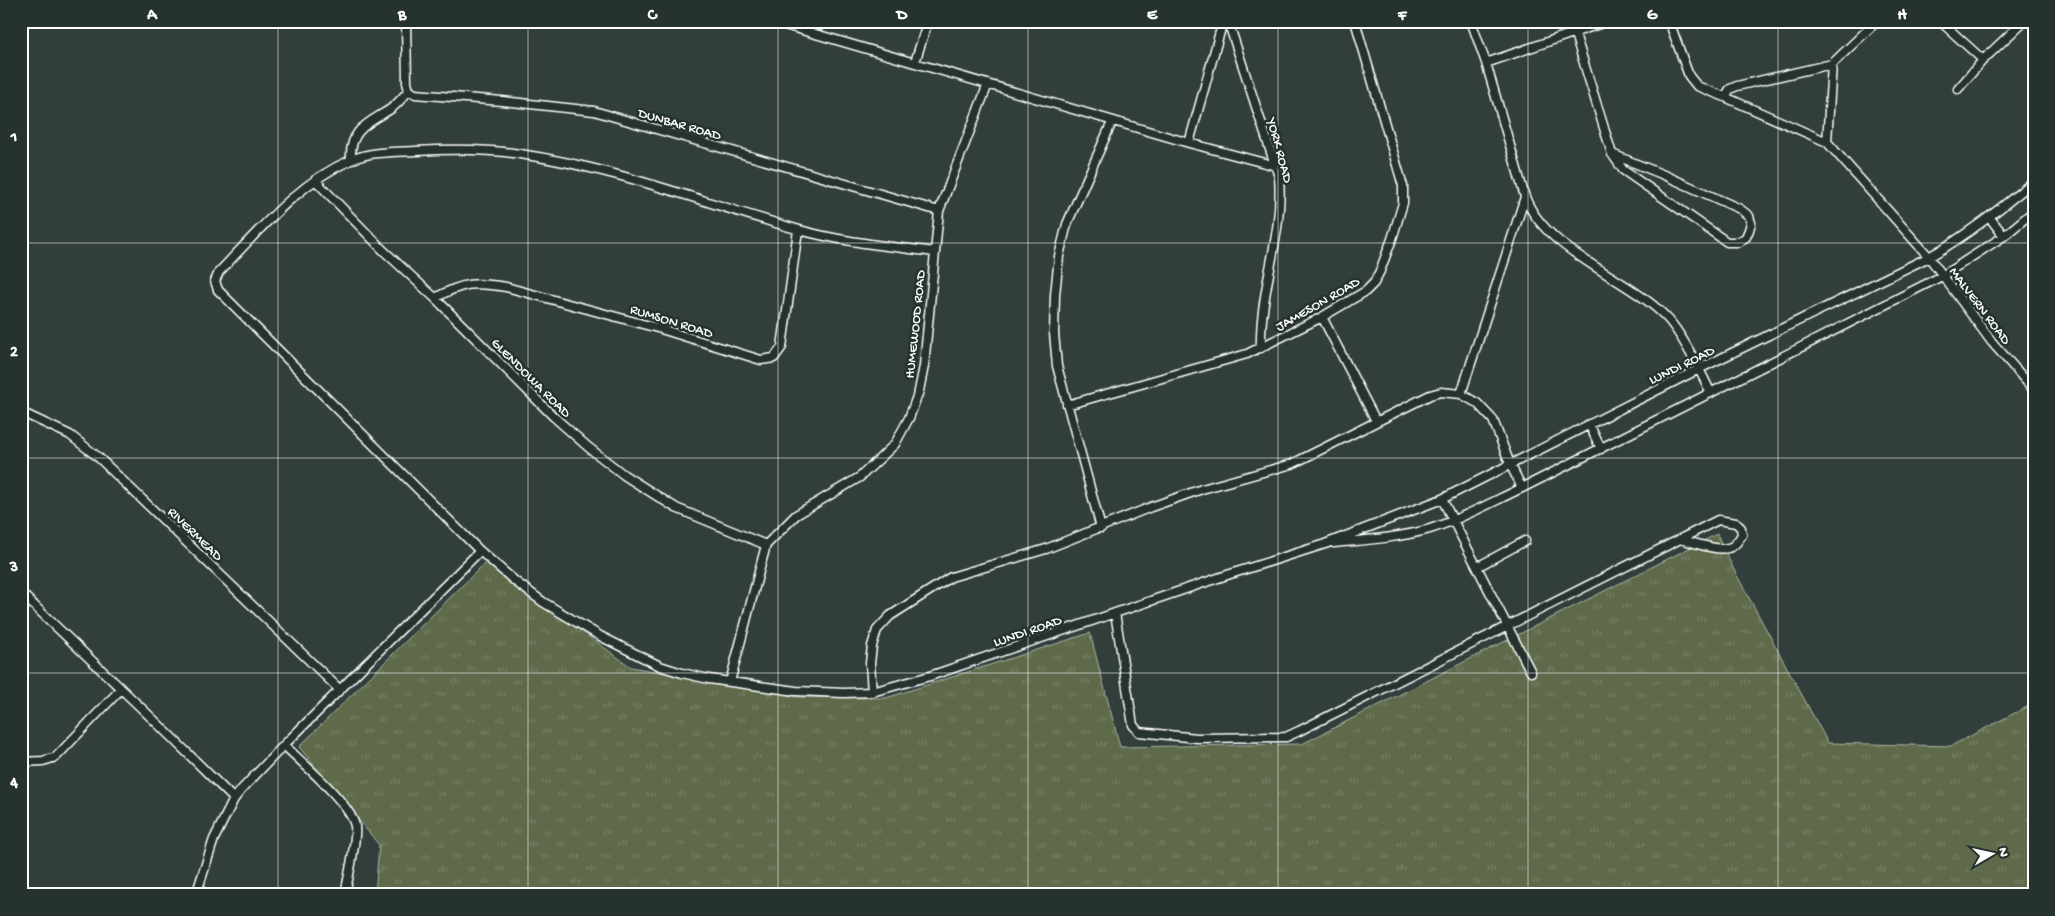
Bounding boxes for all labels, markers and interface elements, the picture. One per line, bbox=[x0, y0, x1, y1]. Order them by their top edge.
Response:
text: A bbox=[146, 7, 158, 26]
text: B bbox=[397, 7, 407, 26]
text: C bbox=[647, 7, 658, 26]
text: D bbox=[895, 7, 908, 26]
text: E bbox=[1147, 7, 1158, 26]
text: F bbox=[1397, 7, 1408, 26]
text: G bbox=[1647, 7, 1658, 26]
text: H bbox=[1897, 7, 1907, 26]
street label: DUNBAR ROAD bbox=[635, 105, 724, 146]
street label: YORK ROAD bbox=[1261, 114, 1296, 186]
text: 1 bbox=[10, 129, 17, 148]
street label: MALVERN ROAD bbox=[1944, 264, 2014, 349]
street label: HUMEWOOD ROAD bbox=[902, 268, 931, 379]
street label: JAMESON ROAD bbox=[1273, 274, 1364, 336]
street label: RUMSON ROAD bbox=[628, 302, 716, 343]
street label: GLENDOWA ROAD bbox=[487, 335, 574, 423]
street label: LUNDI ROAD bbox=[1646, 343, 1719, 390]
text: 2 bbox=[10, 344, 18, 363]
street label: RIVERMEAD bbox=[163, 504, 226, 566]
text: 3 bbox=[9, 559, 18, 578]
street label: LUNDI ROAD bbox=[991, 612, 1065, 652]
text: 4 bbox=[9, 775, 18, 794]
north arrow bbox=[1968, 828, 2018, 878]
text: N bbox=[1993, 847, 2011, 858]

